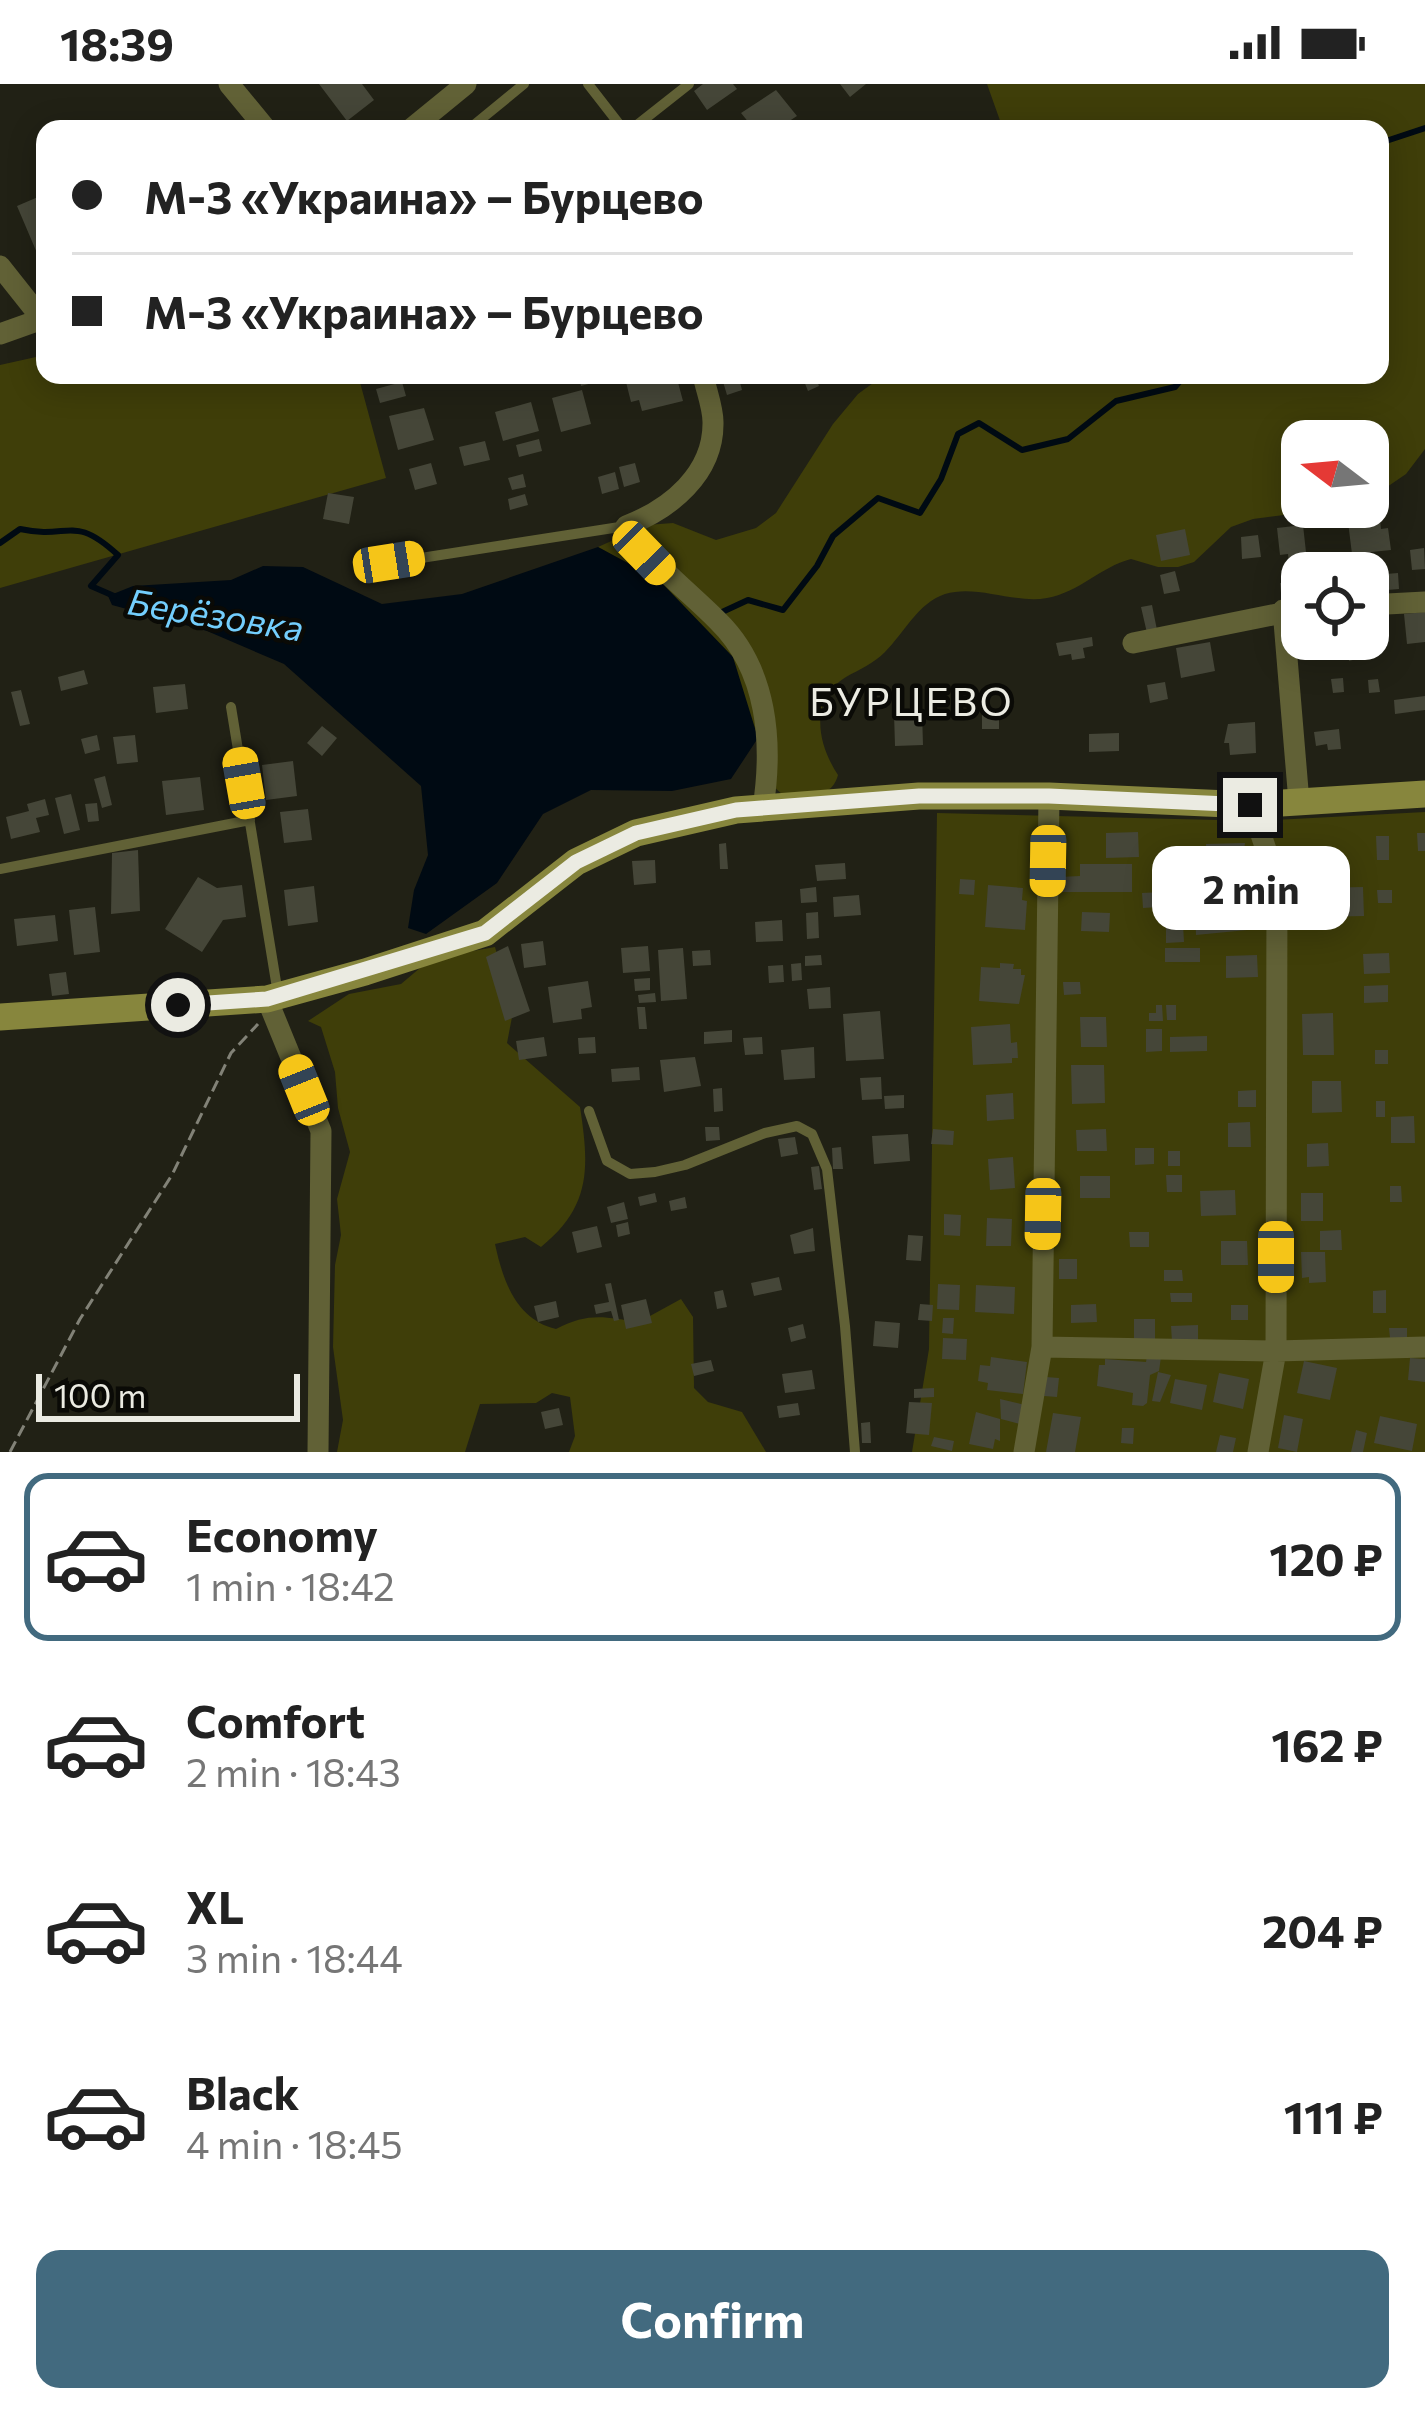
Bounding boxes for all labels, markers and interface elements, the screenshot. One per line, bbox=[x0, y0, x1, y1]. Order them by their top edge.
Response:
text: 18:39 bbox=[60, 15, 174, 70]
text: М-3 «Украина» – Бурцево bbox=[144, 168, 704, 223]
text: М-3 «Украина» – Бурцево bbox=[144, 283, 704, 338]
north arrow bbox=[1281, 420, 1389, 528]
map controls bbox=[1281, 420, 1389, 660]
car bbox=[606, 515, 682, 591]
car bbox=[351, 539, 427, 585]
button: locate bbox=[1281, 552, 1389, 660]
water label: Берёзовка bbox=[125, 577, 307, 649]
district label: БУРЦЕВО bbox=[809, 676, 1015, 724]
car bbox=[220, 744, 268, 822]
route end bbox=[1223, 778, 1277, 832]
car bbox=[1029, 825, 1067, 897]
callout: 2 min bbox=[1151, 847, 1349, 931]
text: 2 min bbox=[1202, 864, 1300, 912]
route start bbox=[151, 978, 205, 1032]
car bbox=[274, 1050, 334, 1130]
car bbox=[1024, 1178, 1062, 1250]
car bbox=[1258, 1221, 1294, 1293]
scale bar bbox=[36, 1368, 300, 1421]
text: 100 m bbox=[54, 1374, 146, 1415]
icon: car bbox=[42, 1503, 150, 1611]
text: Economy bbox=[186, 1506, 378, 1561]
text: 120 ₽ bbox=[1269, 1530, 1383, 1585]
text: 1 min · 18:42 bbox=[186, 1561, 395, 1609]
icon: car bbox=[42, 1689, 150, 1797]
text: Comfort bbox=[186, 1692, 365, 1747]
text: 162 ₽ bbox=[1271, 1716, 1383, 1771]
text: 2 min · 18:43 bbox=[186, 1747, 401, 1795]
icon: car bbox=[42, 1875, 150, 1983]
text: XL bbox=[186, 1878, 244, 1933]
text: 204 ₽ bbox=[1262, 1902, 1383, 1957]
text: 3 min · 18:44 bbox=[186, 1933, 403, 1981]
icon: car bbox=[42, 2061, 150, 2169]
text: Black bbox=[186, 2064, 299, 2119]
text: 111 ₽ bbox=[1284, 2088, 1383, 2143]
text: 4 min · 18:45 bbox=[186, 2119, 403, 2167]
button: Confirm bbox=[36, 2250, 1389, 2388]

